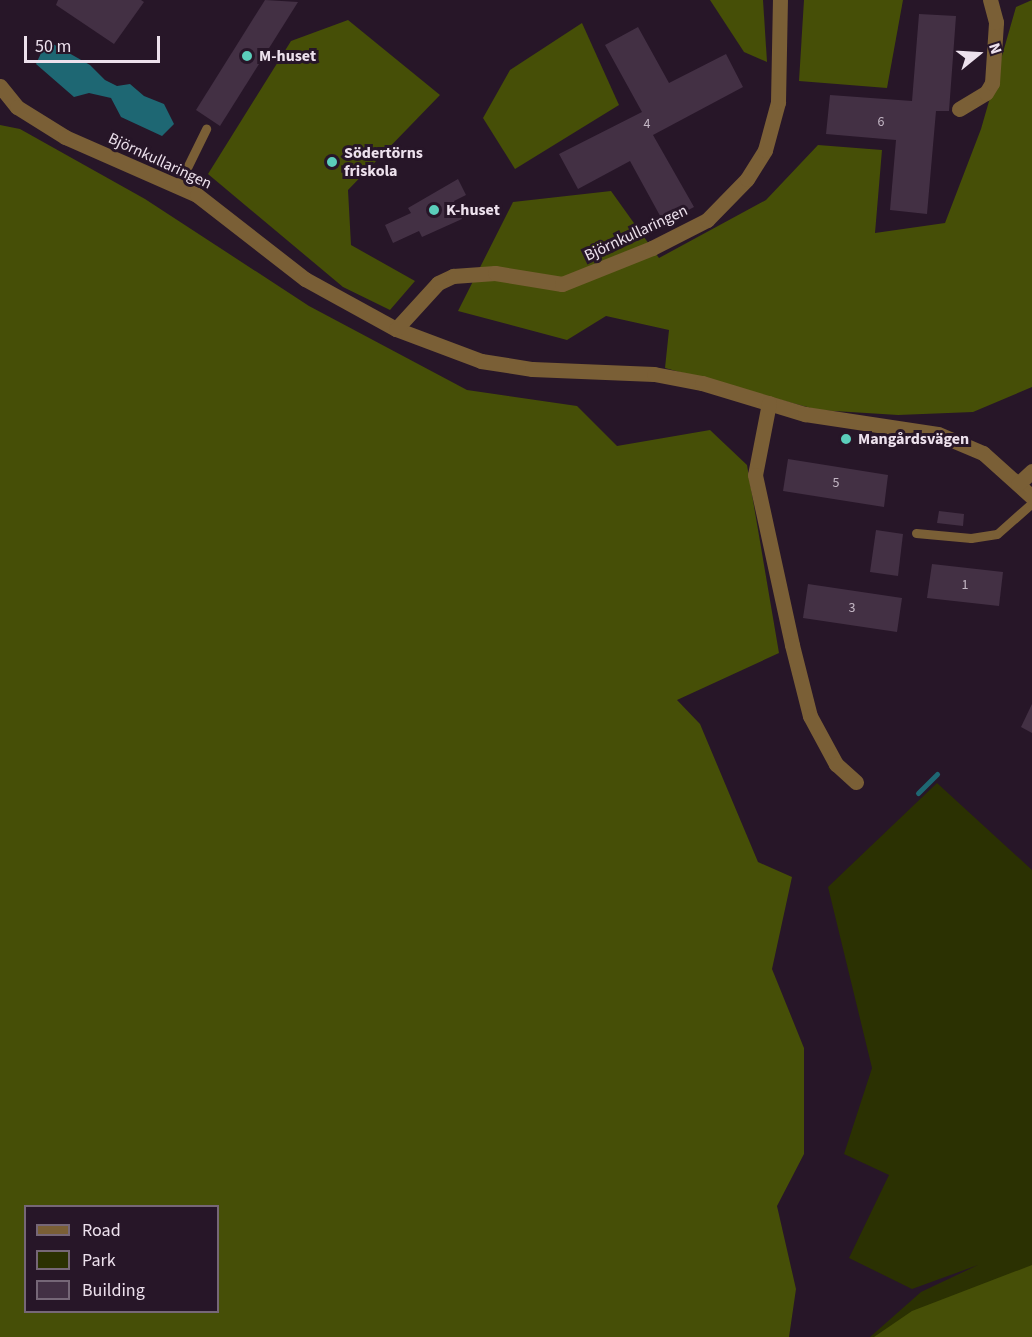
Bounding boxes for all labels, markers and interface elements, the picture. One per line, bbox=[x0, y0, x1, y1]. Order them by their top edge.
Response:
scale bar bbox=[27, 24, 164, 62]
north arrow bbox=[948, 24, 1008, 84]
text: 50 m bbox=[35, 34, 71, 59]
text: N bbox=[983, 40, 1007, 57]
place label: M-huset bbox=[259, 46, 316, 66]
marker: M-huset bbox=[240, 49, 254, 63]
house number: 6 bbox=[878, 114, 884, 130]
house number: 4 bbox=[644, 116, 650, 132]
street label: Björnkullaringen bbox=[105, 129, 215, 193]
place label: Södertörns friskola bbox=[344, 143, 423, 181]
marker: Södertörns friskola bbox=[325, 155, 339, 169]
place label: K-huset bbox=[446, 200, 500, 220]
street label: Björnkullaringen bbox=[581, 201, 691, 265]
marker: K-huset bbox=[427, 203, 441, 217]
place label: Mangårdsvägen bbox=[858, 429, 969, 449]
marker: Mangårdsvägen bbox=[839, 432, 853, 446]
house number: 5 bbox=[833, 475, 839, 491]
house number: 1 bbox=[962, 577, 968, 593]
house number: 3 bbox=[849, 600, 855, 616]
legend bbox=[24, 1205, 219, 1313]
text: Road bbox=[82, 1218, 121, 1243]
text: Park bbox=[82, 1248, 116, 1273]
text: Building bbox=[82, 1278, 145, 1303]

